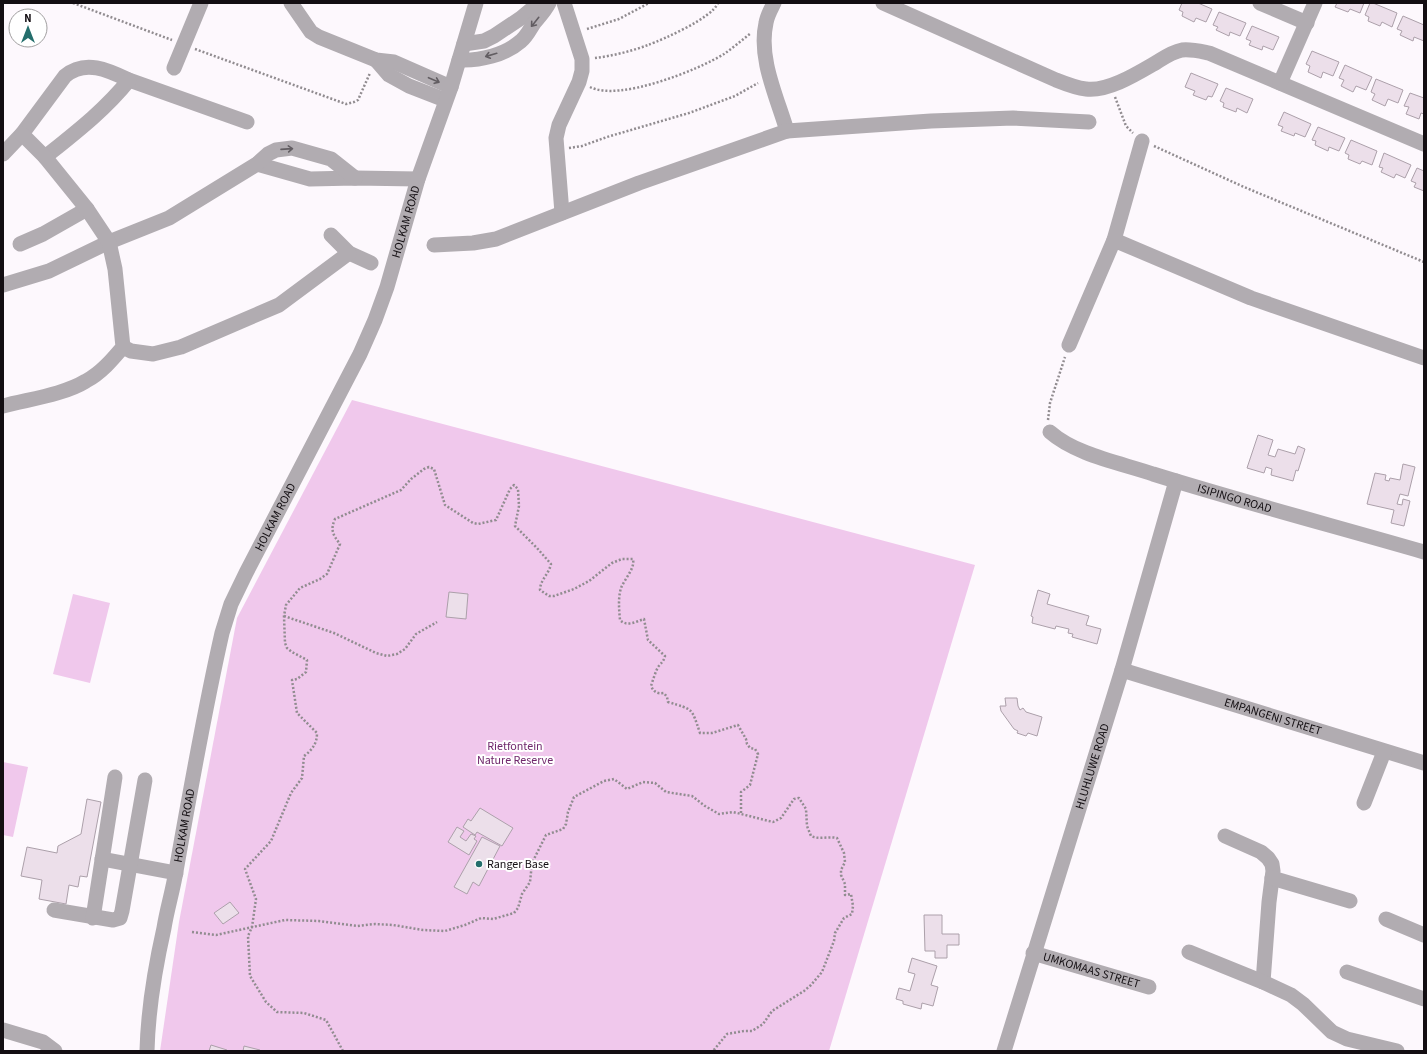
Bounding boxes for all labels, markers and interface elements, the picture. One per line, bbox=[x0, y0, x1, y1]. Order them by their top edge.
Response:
north arrow bbox=[8, 8, 48, 48]
text: N bbox=[24, 11, 32, 26]
one-way arrow bbox=[531, 17, 540, 28]
one-way arrow bbox=[485, 52, 498, 60]
one-way arrow bbox=[428, 76, 440, 84]
one-way arrow bbox=[280, 145, 293, 153]
street label: HOLKAM ROAD bbox=[387, 183, 424, 260]
street label: ISIPINGO ROAD bbox=[1195, 479, 1274, 517]
street label: HOLKAM ROAD bbox=[250, 480, 300, 554]
street label: EMPANGENI STREET bbox=[1222, 693, 1324, 740]
street label: HLUHLUWE ROAD bbox=[1071, 721, 1113, 811]
park label: Rietfontein Nature Reserve bbox=[477, 738, 553, 769]
street label: HOLKAM ROAD bbox=[169, 787, 199, 864]
place label: Ranger Base bbox=[487, 856, 549, 873]
marker: Ranger Base bbox=[474, 859, 484, 869]
street label: UMKOMAAS STREET bbox=[1041, 948, 1143, 993]

